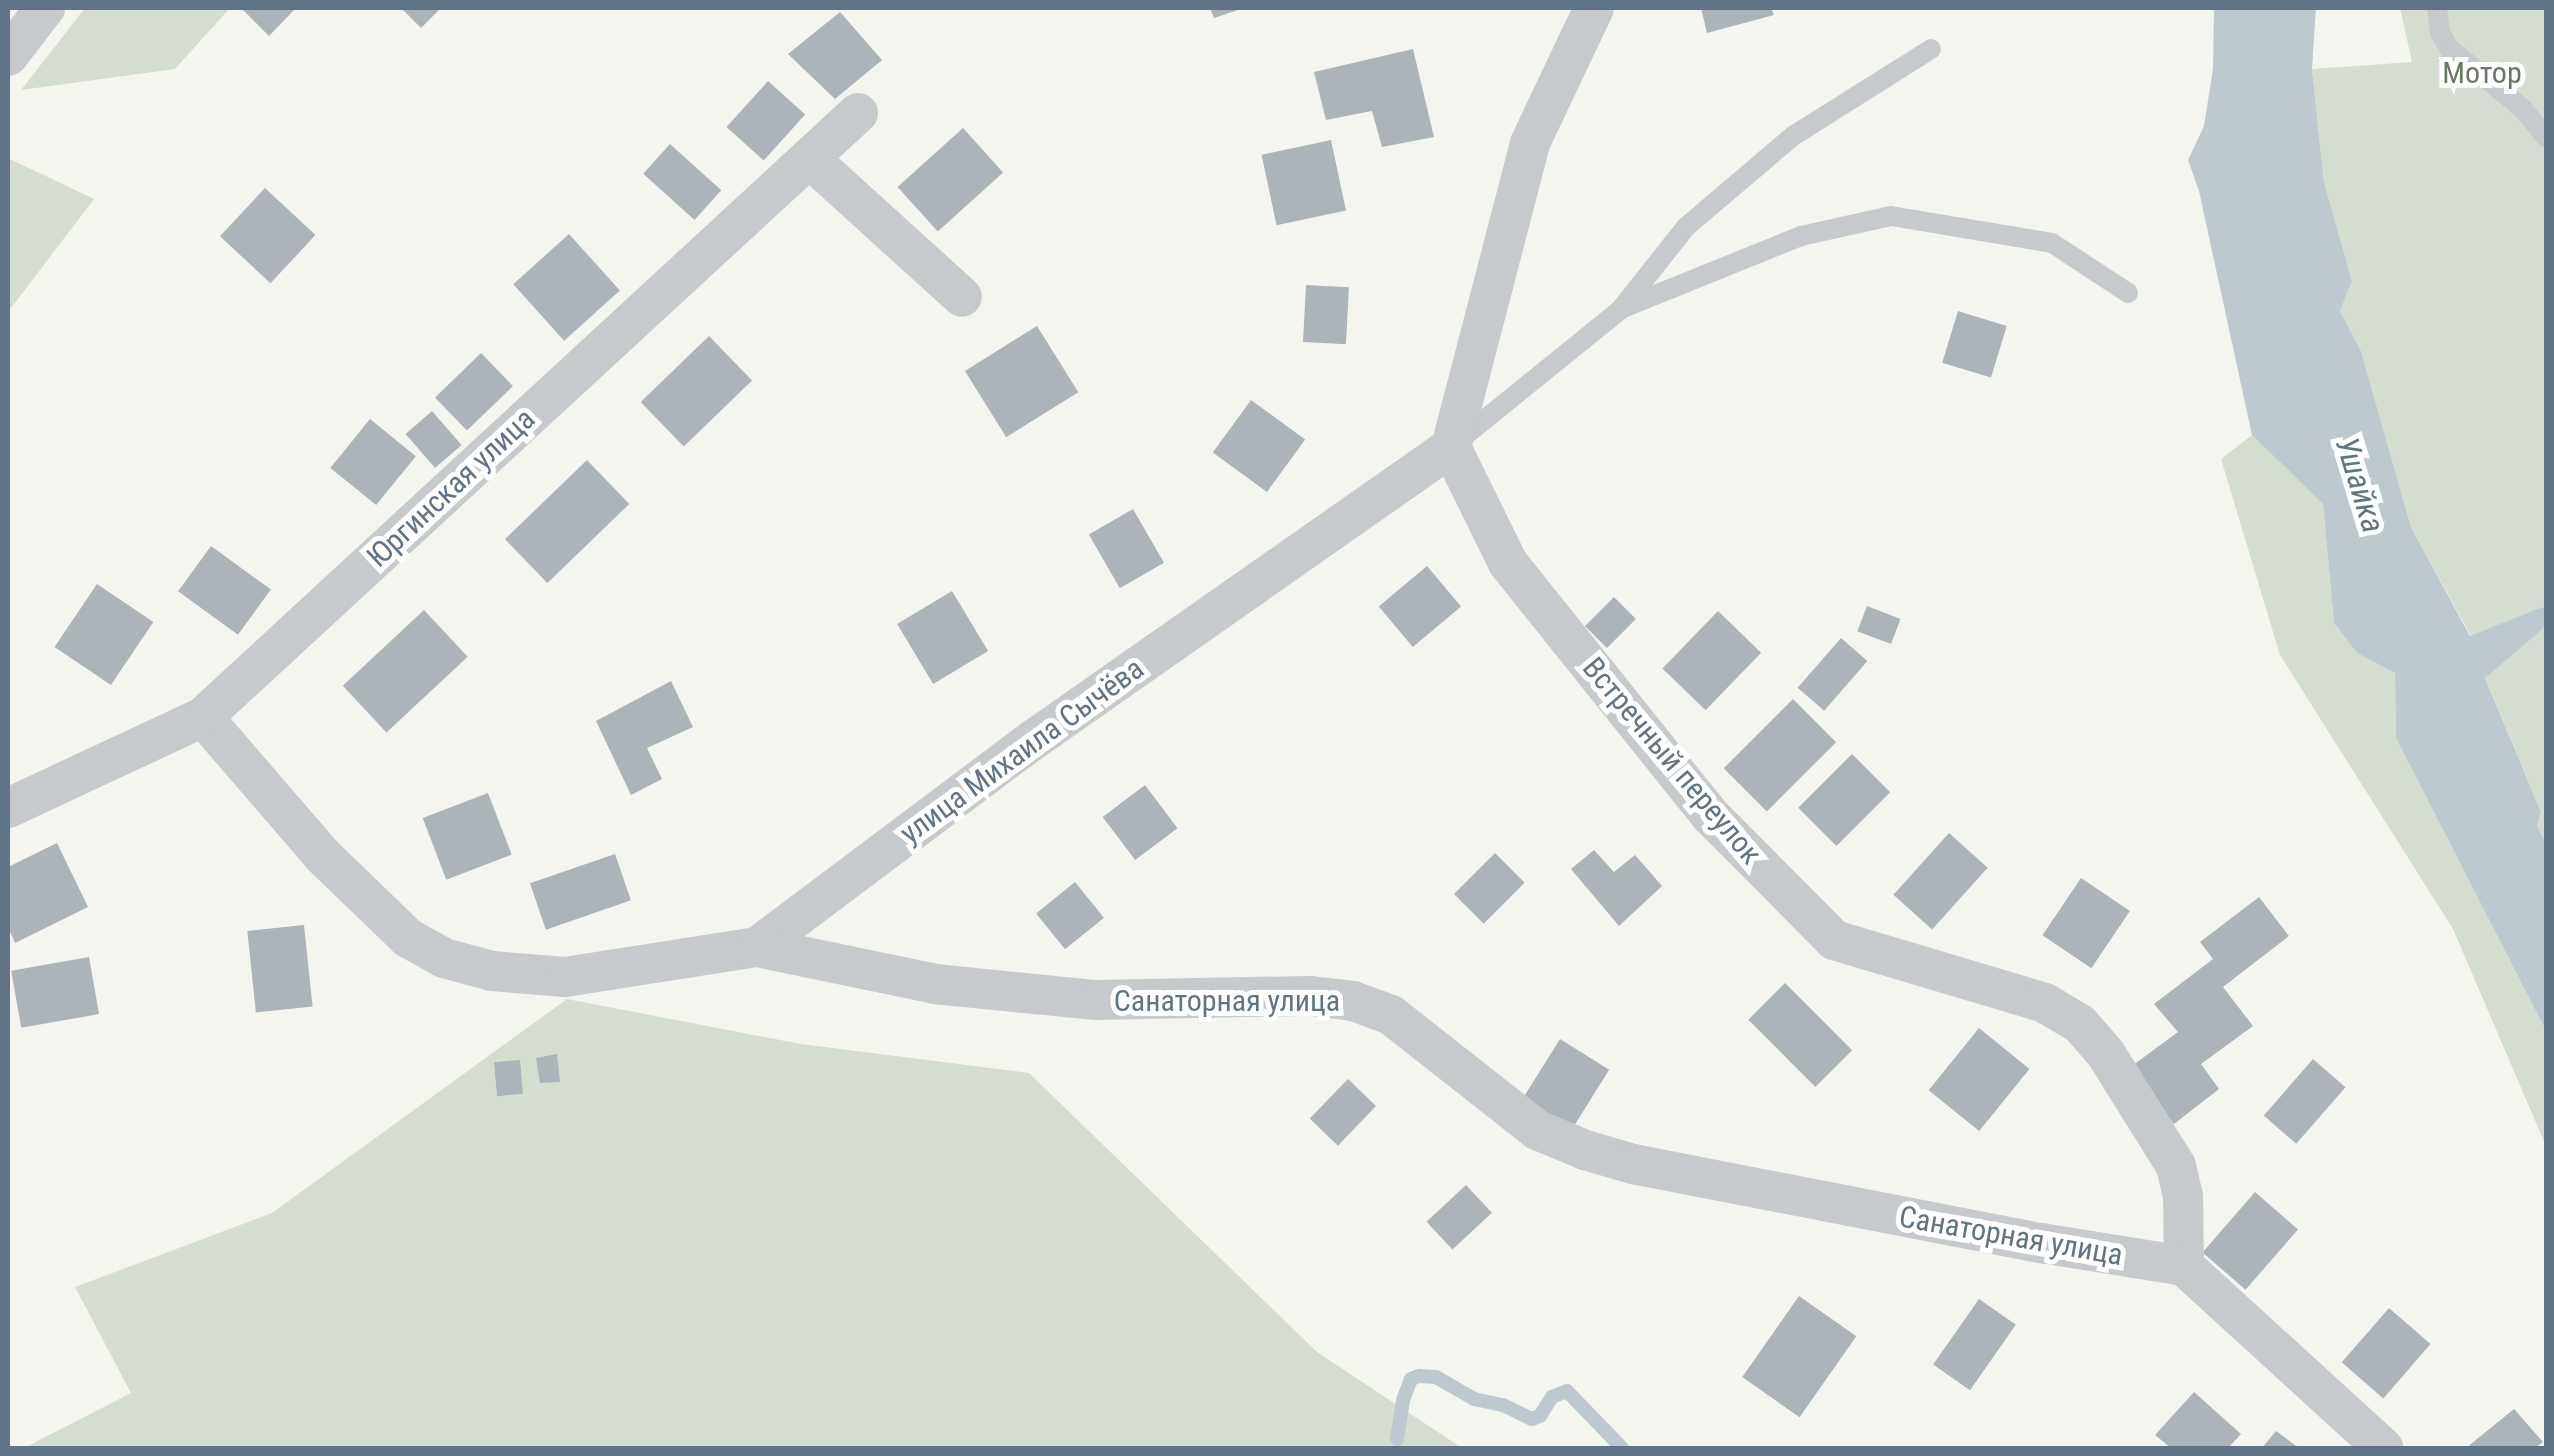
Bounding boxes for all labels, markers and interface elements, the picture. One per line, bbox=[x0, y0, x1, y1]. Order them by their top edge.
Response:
park label: Мотор bbox=[2442, 55, 2522, 91]
street label: Юргинская улица bbox=[360, 401, 542, 575]
water label: Ушайка bbox=[2327, 433, 2393, 537]
street label: Встречный переулок bbox=[1575, 650, 1769, 872]
street label: улица Михаила Сычёва bbox=[893, 651, 1151, 851]
street label: Санаторная улица bbox=[1114, 983, 1340, 1019]
street label: Санаторная улица bbox=[1896, 1199, 2126, 1273]

